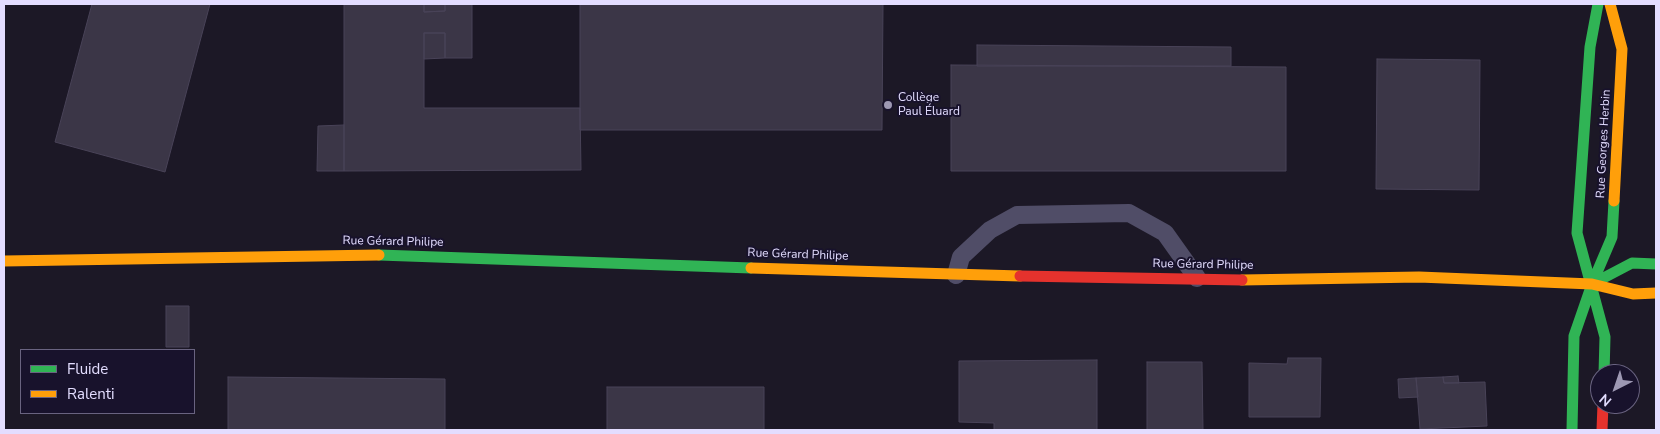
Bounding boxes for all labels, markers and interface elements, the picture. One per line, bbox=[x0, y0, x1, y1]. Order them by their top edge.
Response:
street label: Rue Georges Herbin bbox=[1594, 89, 1614, 199]
place label: Collège Paul Éluard bbox=[898, 91, 960, 119]
marker: Collège Paul Éluard bbox=[882, 99, 894, 111]
street label: Rue Gérard Philipe bbox=[342, 234, 444, 250]
street label: Rue Gérard Philipe bbox=[747, 246, 849, 264]
street label: Rue Gérard Philipe bbox=[1152, 257, 1254, 273]
legend bbox=[20, 349, 195, 414]
text: Fluide bbox=[67, 359, 108, 379]
north arrow bbox=[1590, 364, 1640, 414]
text: Ralenti bbox=[67, 384, 115, 404]
text: N bbox=[1595, 389, 1616, 411]

